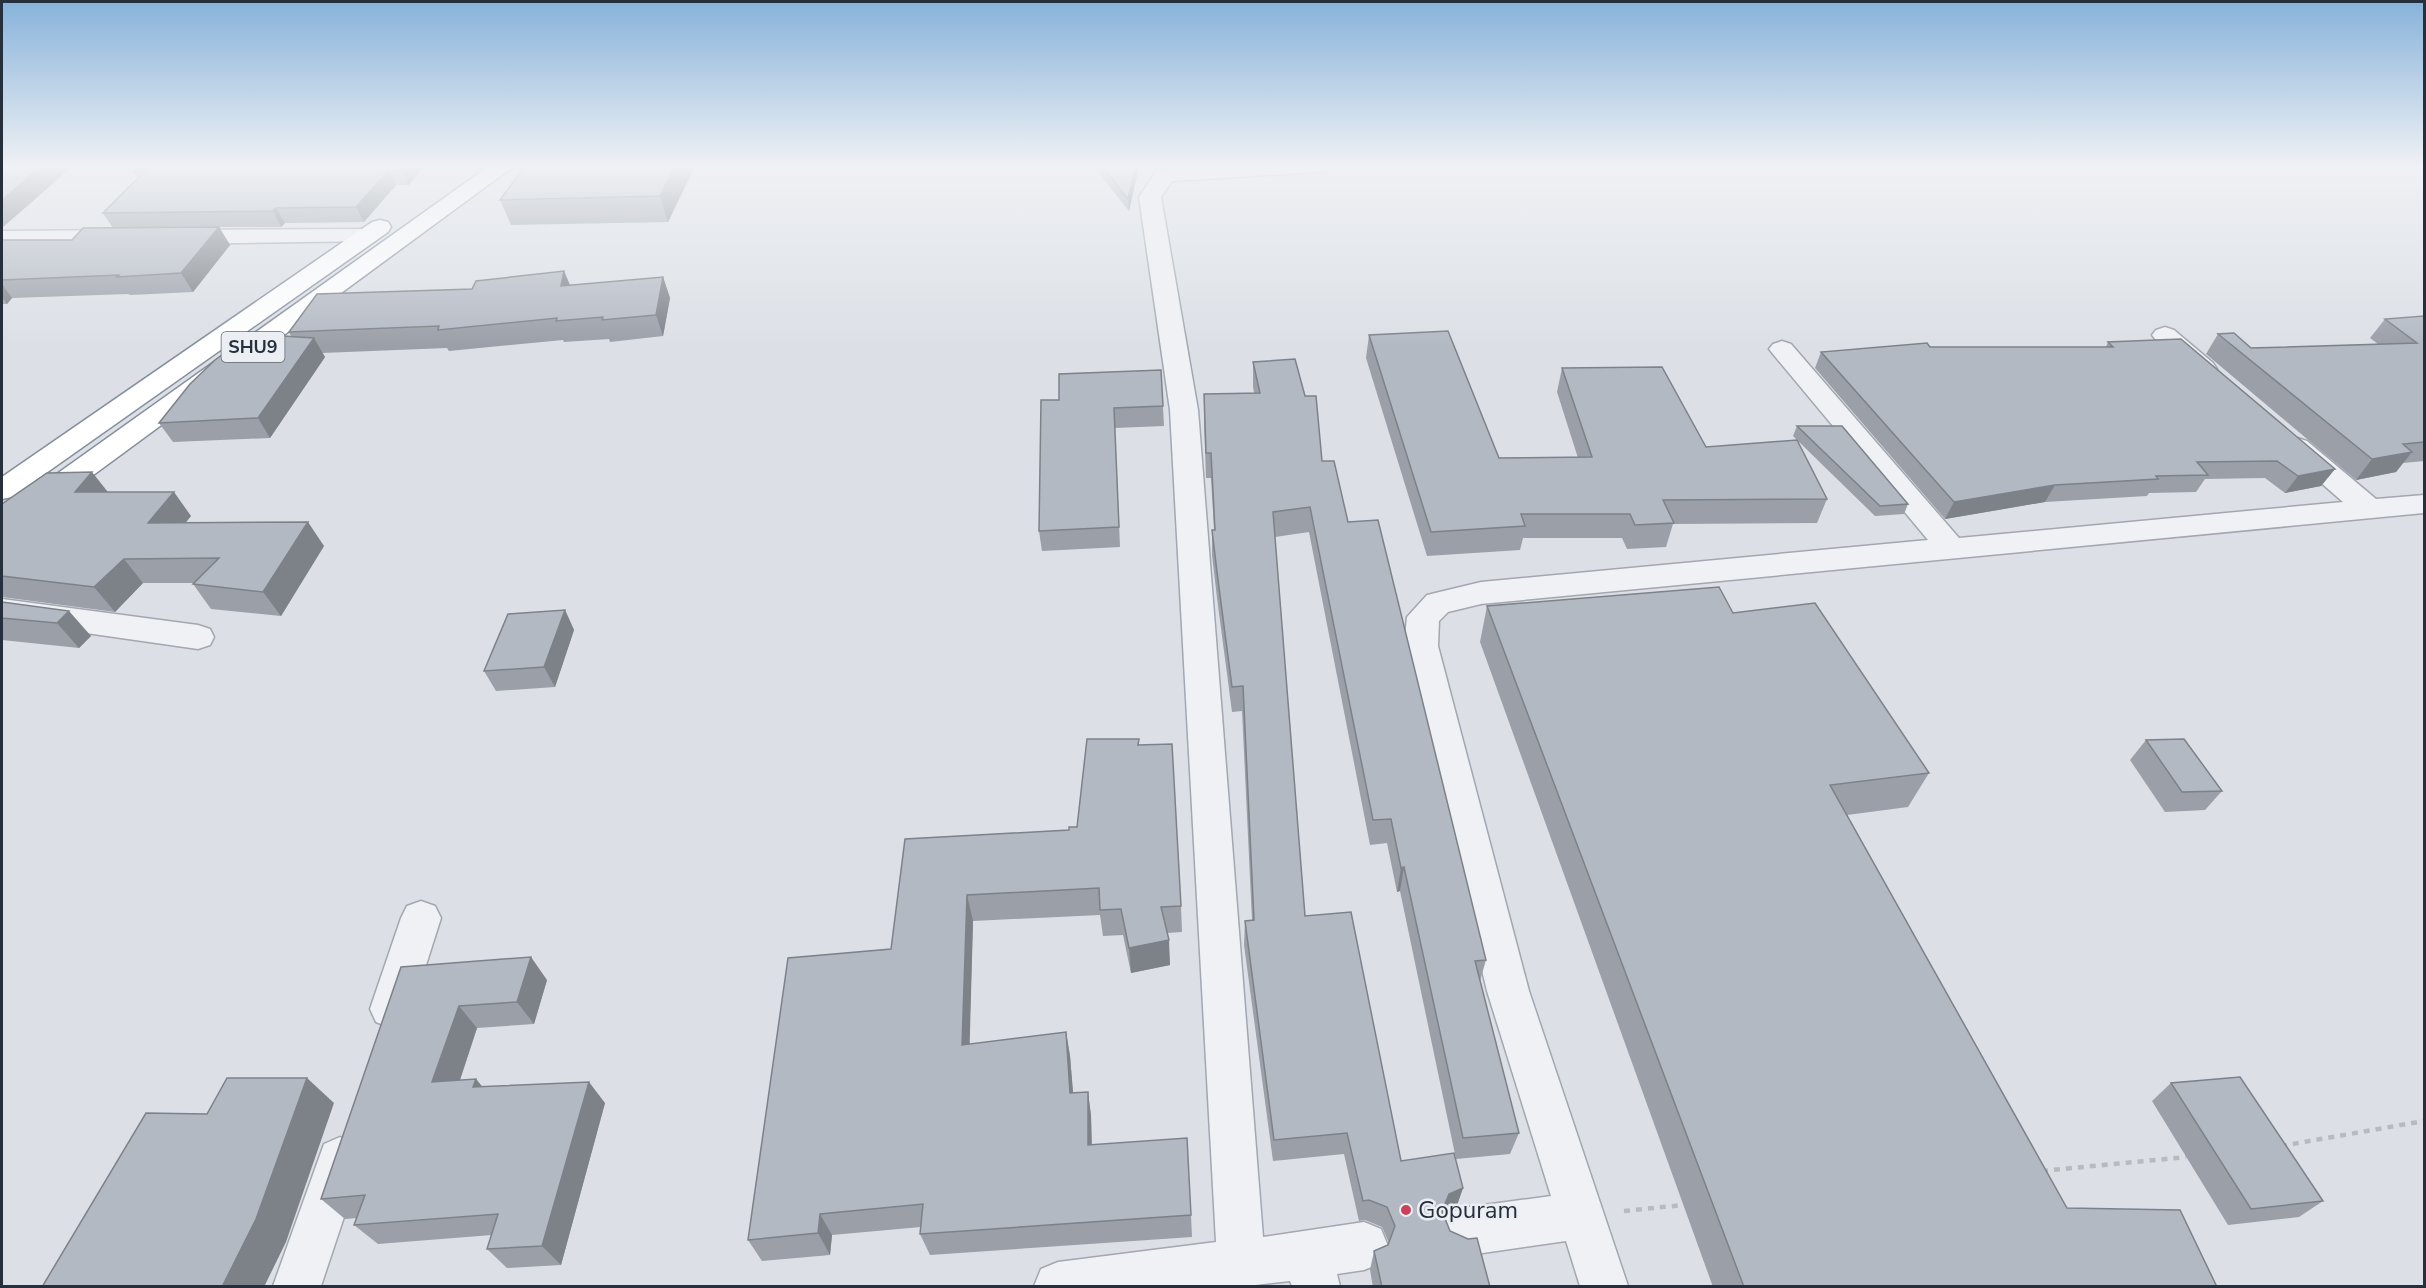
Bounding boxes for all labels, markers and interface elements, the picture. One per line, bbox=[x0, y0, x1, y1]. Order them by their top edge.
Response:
road number: SHU9 bbox=[222, 332, 284, 362]
place label: Gopuram bbox=[1418, 1194, 1518, 1226]
marker: Gopuram bbox=[1399, 1203, 1413, 1217]

